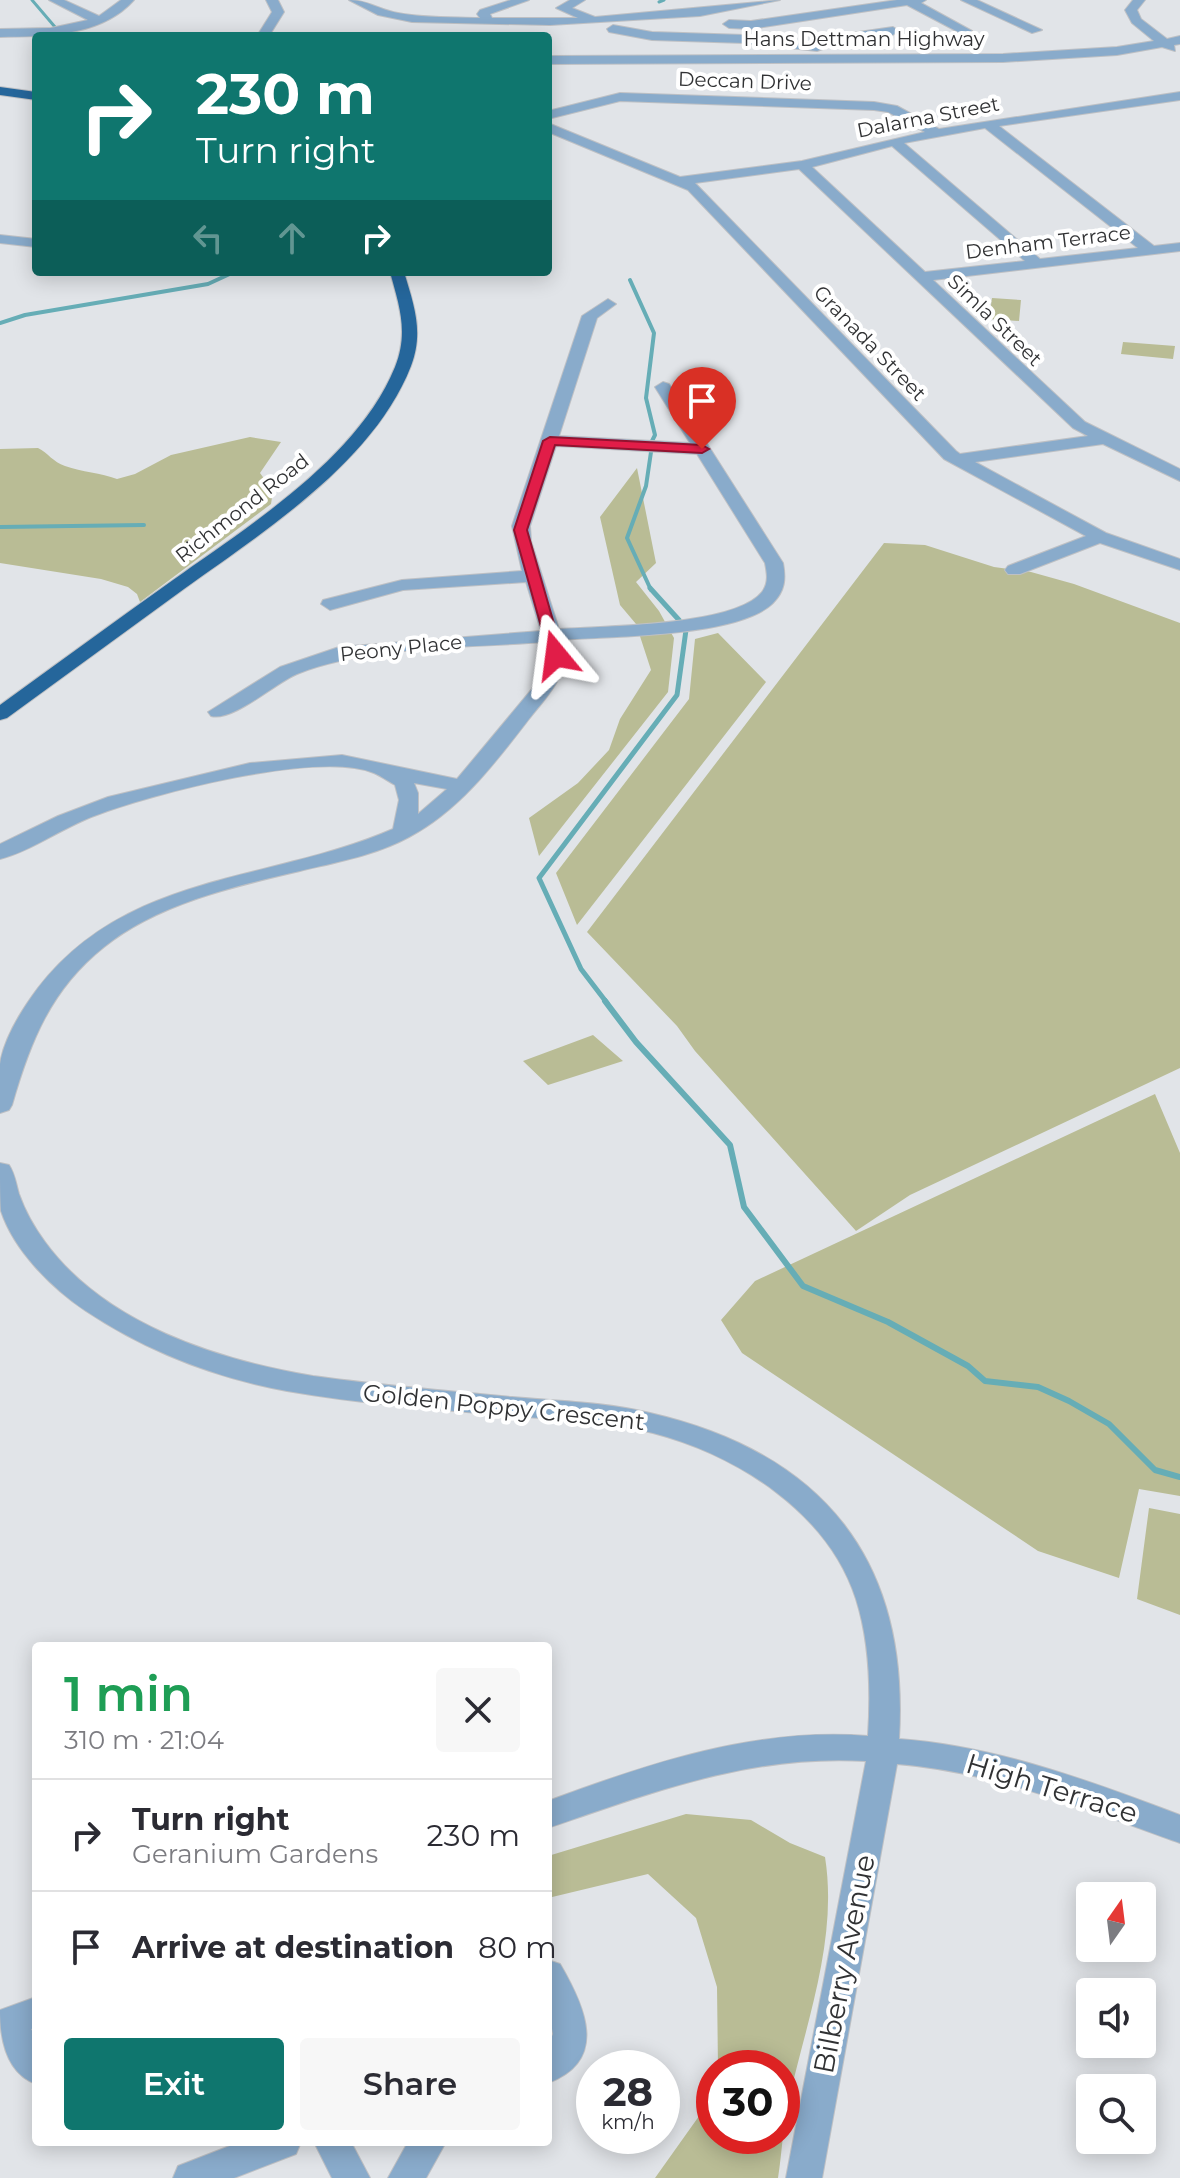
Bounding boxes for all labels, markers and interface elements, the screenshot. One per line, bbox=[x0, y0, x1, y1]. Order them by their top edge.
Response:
street label: Hans Dettman Highway bbox=[743, 27, 985, 51]
text: 230 m bbox=[196, 60, 375, 128]
icon: right bbox=[64, 64, 168, 168]
street label: Deccan Drive bbox=[678, 67, 812, 95]
street label: Dalarna Street bbox=[855, 91, 1001, 143]
text: Turn right bbox=[196, 128, 376, 172]
icon: left bbox=[186, 216, 230, 260]
icon: ahead bbox=[270, 216, 314, 260]
icon: right bbox=[354, 216, 398, 260]
street label: Denham Terrace bbox=[964, 220, 1132, 264]
street label: Simla Street bbox=[943, 269, 1047, 371]
street label: Granada Street bbox=[809, 280, 931, 406]
pin bbox=[668, 367, 736, 449]
icon: arrive bbox=[680, 379, 724, 423]
street label: Richmond Road bbox=[170, 448, 314, 568]
position arrow bbox=[514, 613, 598, 697]
street label: Peony Place bbox=[339, 630, 463, 666]
street label: Golden Poppy Crescent bbox=[362, 1378, 647, 1436]
text: 1 min bbox=[64, 1665, 193, 1723]
button: close bbox=[436, 1668, 520, 1752]
text: 310 m · 21:04 bbox=[64, 1724, 224, 1756]
street label: High Terrace bbox=[962, 1746, 1142, 1830]
text: Turn right bbox=[132, 1801, 289, 1838]
icon: right bbox=[64, 1813, 108, 1857]
text: 230 m bbox=[426, 1817, 520, 1854]
text: Geranium Gardens bbox=[132, 1838, 378, 1870]
street label: Bilberry Avenue bbox=[806, 1852, 882, 2076]
north arrow bbox=[1076, 1882, 1156, 1962]
map controls bbox=[1076, 1882, 1156, 2154]
icon: arrive bbox=[64, 1925, 108, 1969]
text: Arrive at destination bbox=[132, 1929, 454, 1966]
text: 80 m bbox=[478, 1929, 557, 1966]
button: sound bbox=[1076, 1978, 1156, 2058]
button: Exit bbox=[64, 2038, 284, 2130]
button: Share bbox=[300, 2038, 520, 2130]
speed limit sign: 30 bbox=[696, 2050, 800, 2154]
text: 28 bbox=[603, 2067, 653, 2116]
button: search bbox=[1076, 2074, 1156, 2154]
text: km/h bbox=[601, 2110, 655, 2134]

